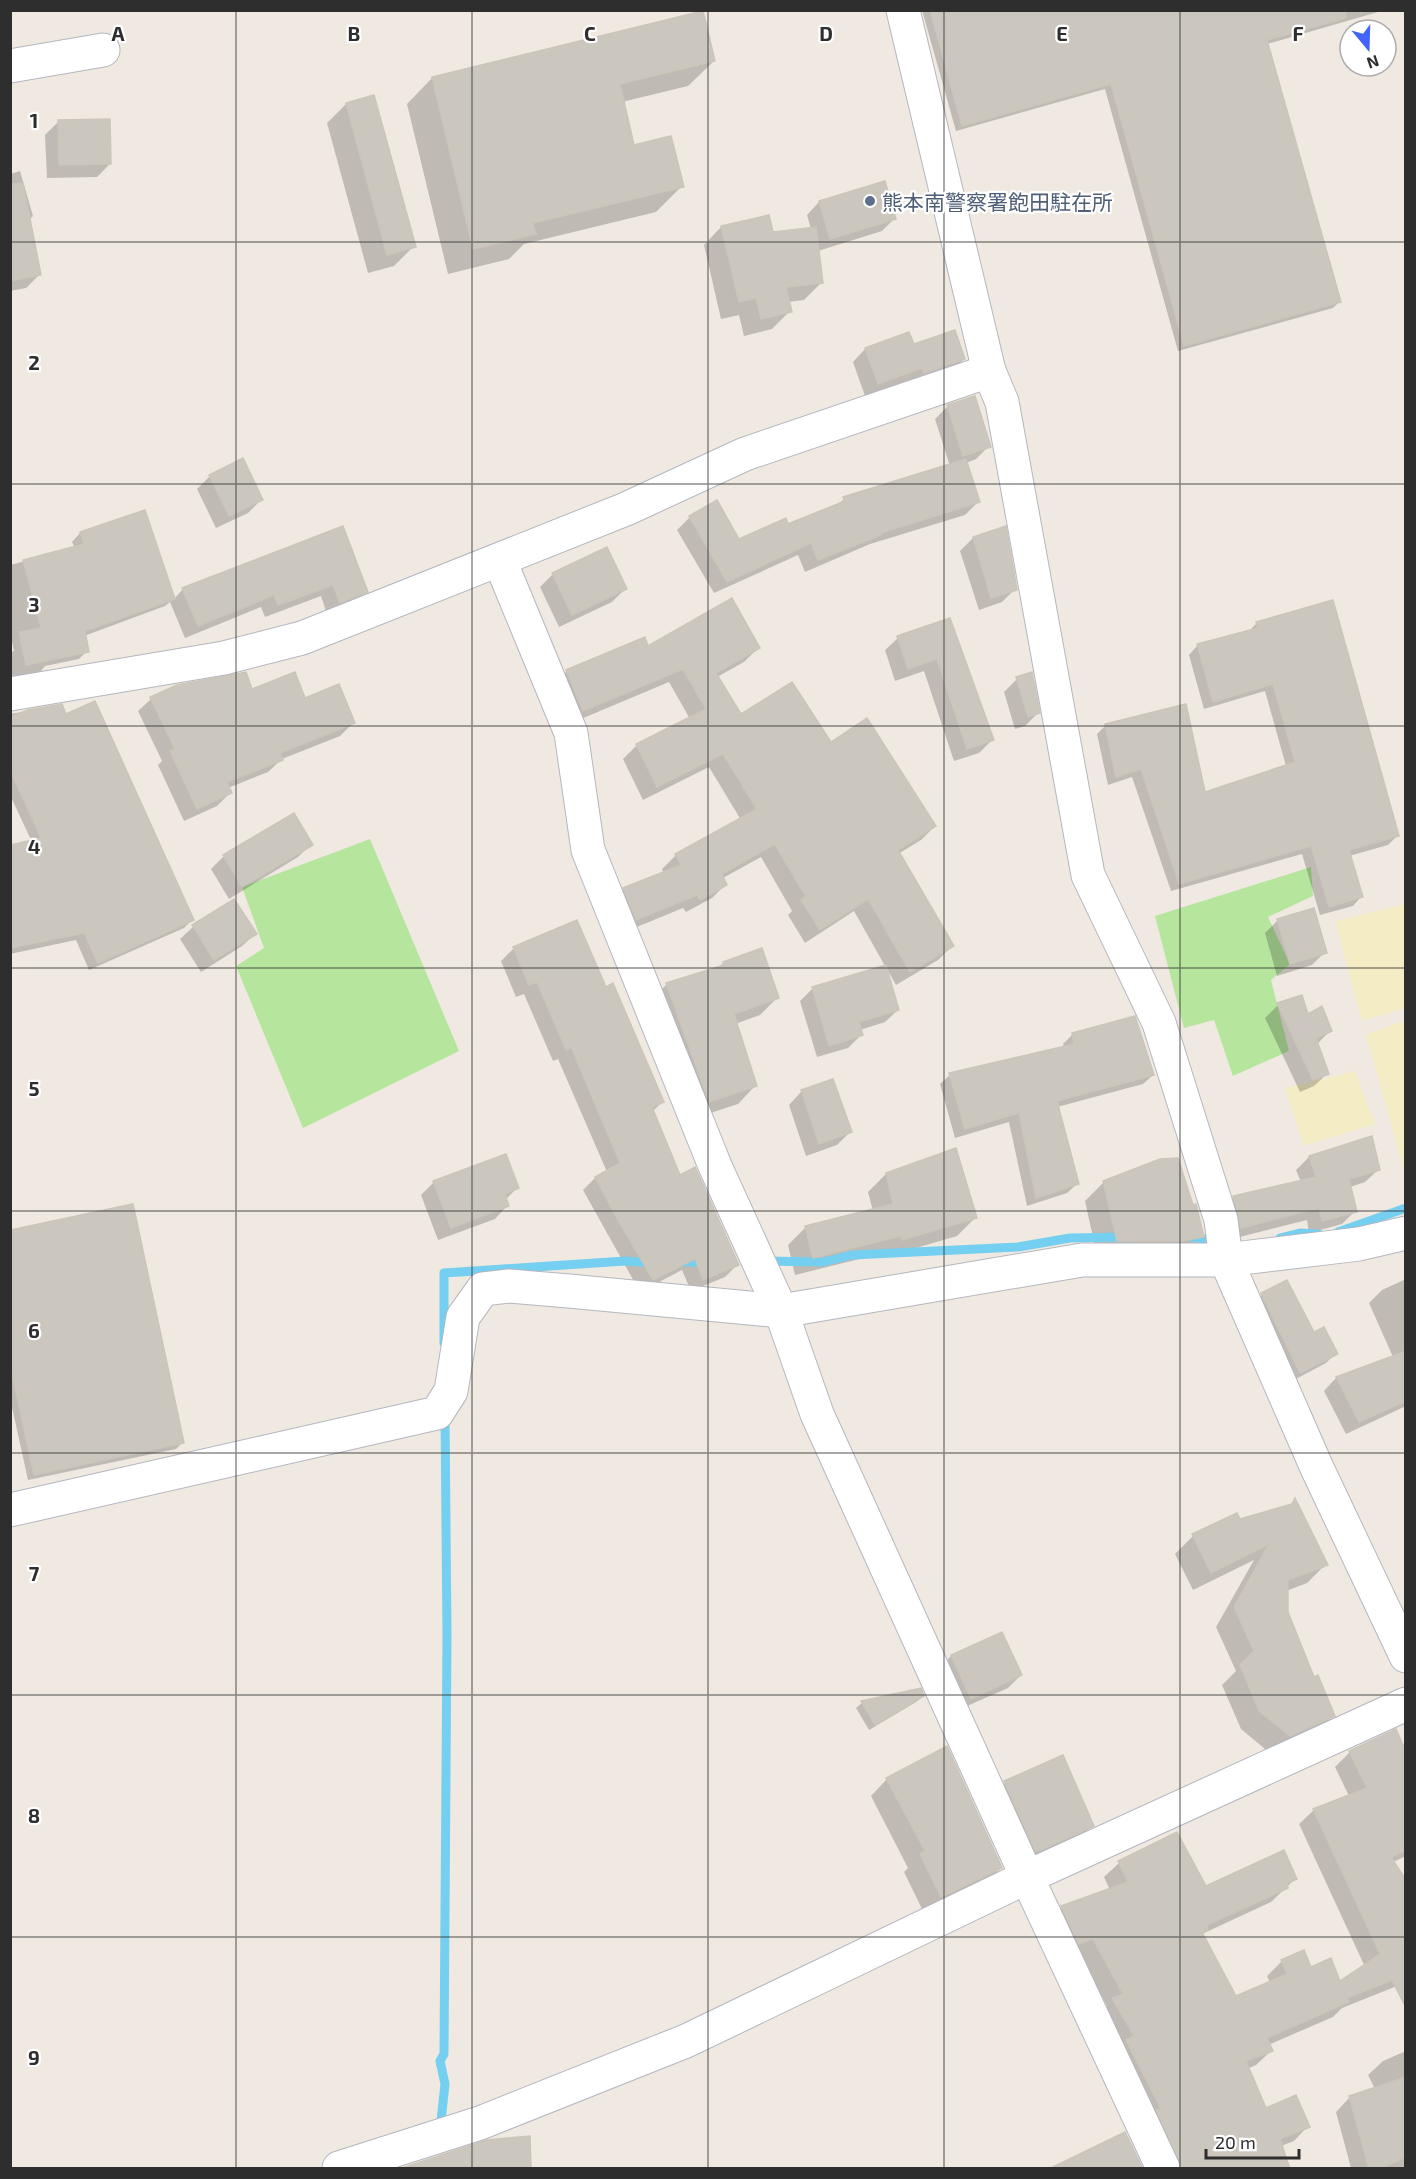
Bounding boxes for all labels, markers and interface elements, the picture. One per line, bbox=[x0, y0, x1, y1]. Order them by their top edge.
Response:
north arrow bbox=[1338, 18, 1398, 78]
text: A bbox=[111, 21, 125, 45]
text: B bbox=[348, 21, 360, 45]
text: C bbox=[584, 21, 596, 45]
text: D bbox=[819, 21, 833, 45]
text: E bbox=[1056, 21, 1068, 45]
text: F bbox=[1292, 21, 1304, 45]
text: N bbox=[1364, 52, 1382, 74]
text: 1 bbox=[30, 108, 38, 132]
place label: 熊本南警察署飽田駐在所 bbox=[882, 189, 1113, 214]
marker: 熊本南警察署飽田駐在所 bbox=[863, 194, 877, 208]
text: 2 bbox=[28, 350, 40, 374]
text: 3 bbox=[28, 592, 40, 616]
text: 4 bbox=[28, 834, 41, 858]
text: 5 bbox=[28, 1076, 40, 1100]
text: 6 bbox=[28, 1318, 40, 1342]
text: 7 bbox=[29, 1561, 40, 1585]
text: 8 bbox=[28, 1803, 40, 1827]
text: 9 bbox=[28, 2045, 40, 2069]
scale bar bbox=[1206, 2122, 1299, 2160]
text: 20 m bbox=[1215, 2131, 1256, 2153]

